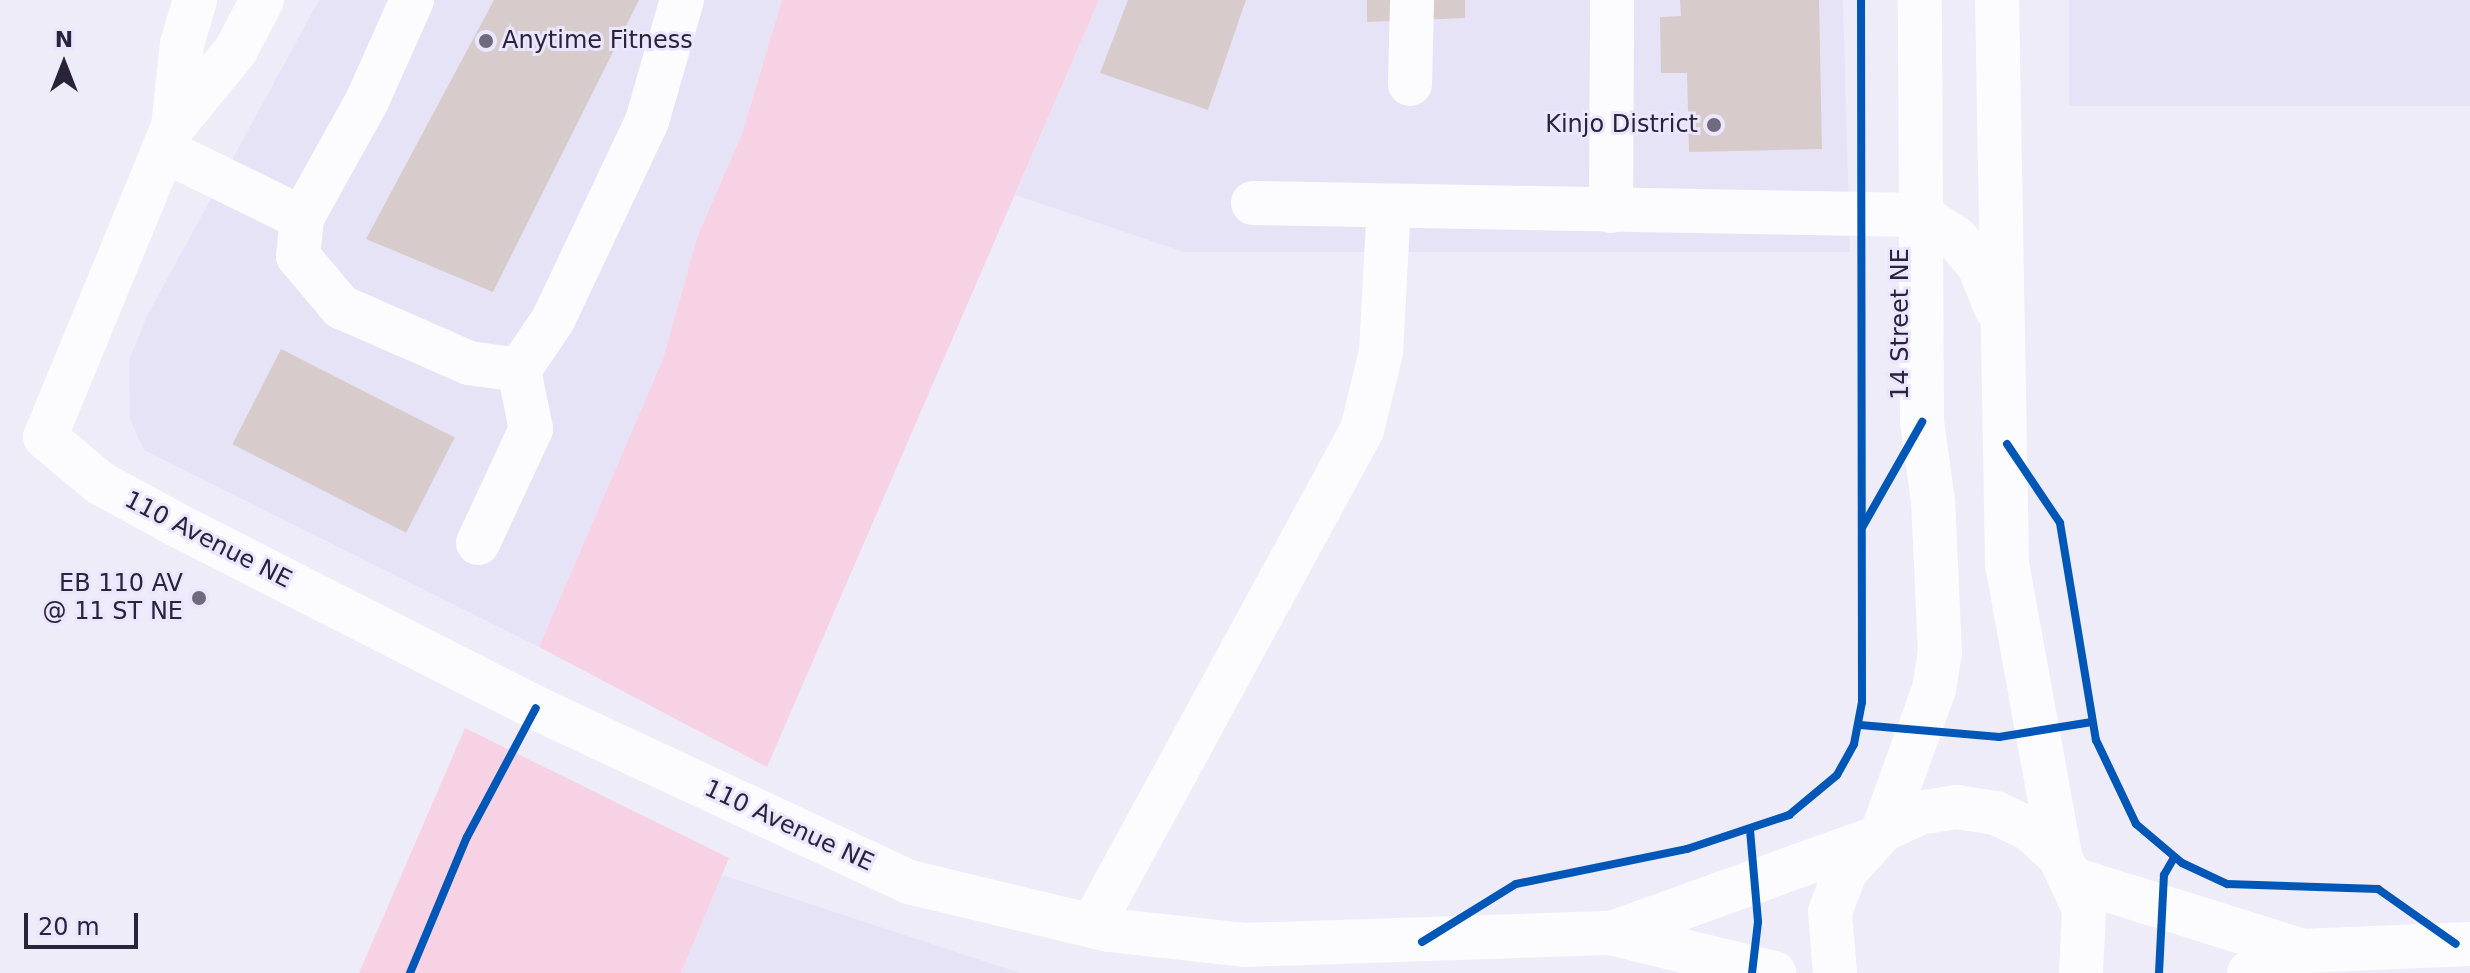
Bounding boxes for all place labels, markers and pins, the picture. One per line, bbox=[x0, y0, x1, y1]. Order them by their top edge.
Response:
place label: Anytime Fitness bbox=[502, 27, 693, 55]
marker: Anytime Fitness bbox=[477, 32, 495, 50]
place label: Kinjo District bbox=[1545, 111, 1698, 139]
marker: Kinjo District bbox=[1705, 116, 1723, 134]
place label: EB 110 AV @ 11 ST NE bbox=[43, 570, 183, 626]
marker: EB 110 AV @ 11 ST NE bbox=[190, 589, 208, 607]

